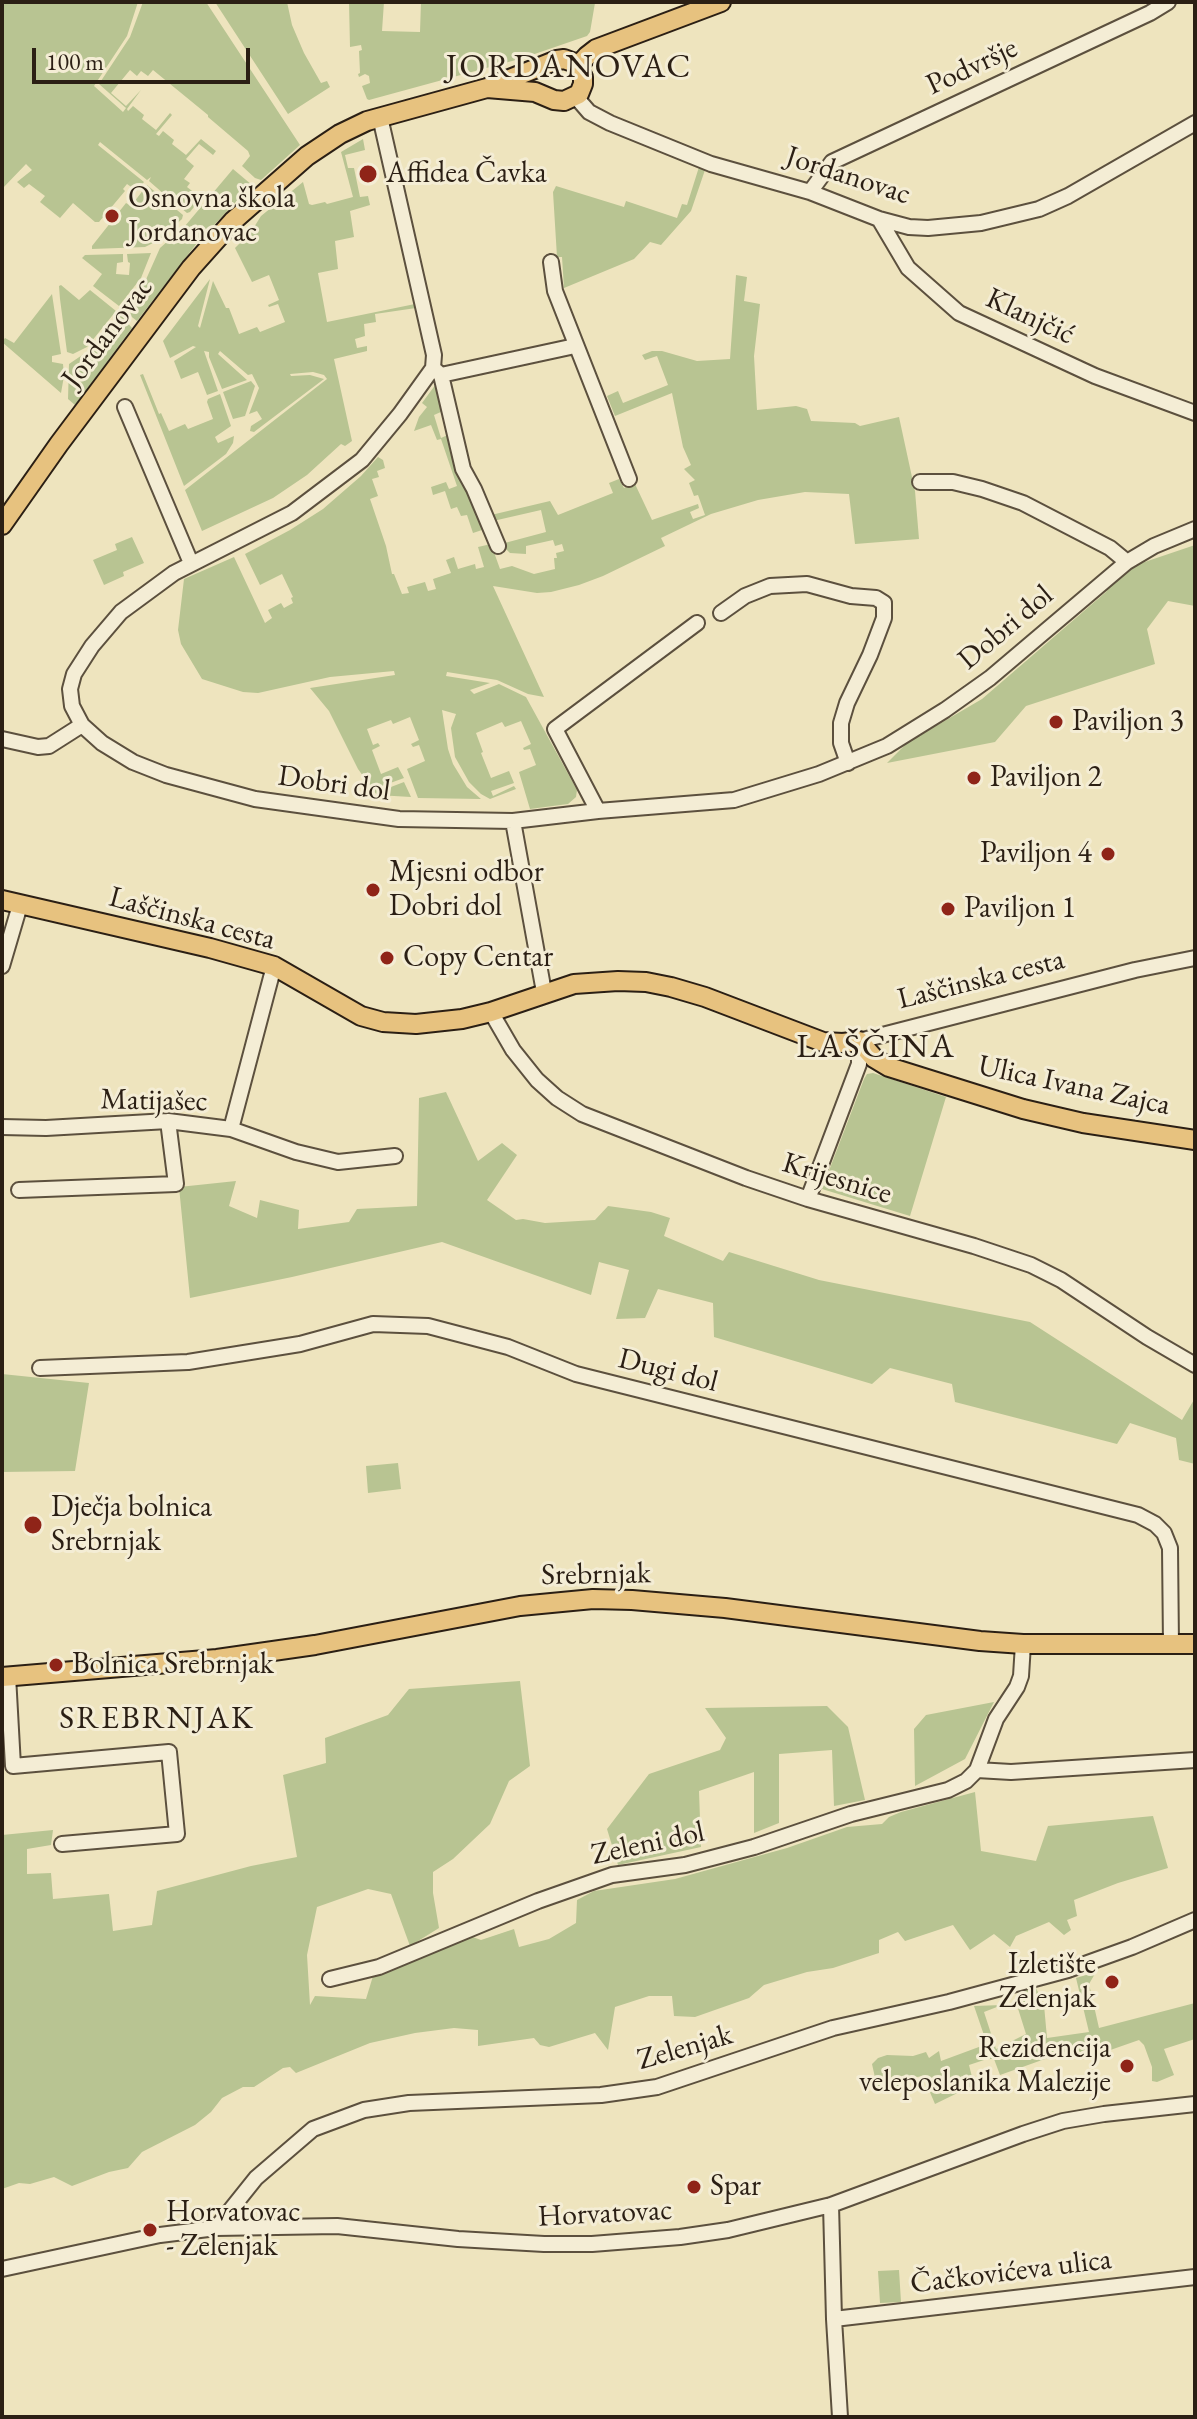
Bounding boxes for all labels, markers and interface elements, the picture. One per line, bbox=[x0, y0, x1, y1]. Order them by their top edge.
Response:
street label: Podvršje bbox=[921, 30, 1023, 104]
scale bar bbox=[36, 32, 254, 82]
text: 100 m bbox=[46, 46, 104, 77]
district label: JORDANOVAC bbox=[446, 48, 692, 88]
street label: Jordanovac bbox=[781, 139, 915, 213]
place label: Affidea Čavka bbox=[386, 156, 547, 192]
marker: Affidea Čavka bbox=[357, 163, 379, 185]
place label: Osnovna škola Jordanovac bbox=[128, 181, 295, 252]
marker: Osnovna škola Jordanovac bbox=[103, 207, 121, 225]
street label: Jordanovac bbox=[55, 271, 161, 395]
street label: Klanjčić bbox=[980, 281, 1080, 353]
street label: Dobri dol bbox=[951, 578, 1061, 678]
place label: Paviljon 3 bbox=[1072, 704, 1184, 740]
marker: Paviljon 3 bbox=[1047, 713, 1065, 731]
street label: Dobri dol bbox=[276, 758, 392, 810]
place label: Paviljon 2 bbox=[990, 760, 1102, 796]
marker: Paviljon 2 bbox=[965, 769, 983, 787]
place label: Paviljon 4 bbox=[980, 836, 1092, 872]
marker: Paviljon 4 bbox=[1099, 845, 1117, 863]
place label: Mjesni odbor Dobri dol bbox=[389, 855, 544, 926]
street label: Laščinska cesta bbox=[105, 880, 279, 958]
marker: Mjesni odbor Dobri dol bbox=[364, 881, 382, 899]
place label: Paviljon 1 bbox=[964, 891, 1076, 927]
marker: Paviljon 1 bbox=[939, 900, 957, 918]
place label: Copy Centar bbox=[403, 940, 553, 976]
street label: Laščinska cesta bbox=[894, 942, 1068, 1018]
marker: Copy Centar bbox=[378, 949, 396, 967]
district label: LAŠČINA bbox=[796, 1028, 956, 1068]
street label: Ulica Ivana Zajca bbox=[975, 1048, 1173, 1124]
street label: Matijašec bbox=[100, 1082, 208, 1120]
street label: Krijesnice bbox=[778, 1145, 896, 1213]
street label: Dugi dol bbox=[614, 1341, 722, 1401]
place label: Dječja bolnica Srebrnjak bbox=[51, 1490, 212, 1560]
marker: Dječja bolnica Srebrnjak bbox=[22, 1514, 44, 1536]
street label: Srebrnjak bbox=[541, 1556, 651, 1594]
place label: Bolnica Srebrnjak bbox=[72, 1647, 274, 1683]
marker: Bolnica Srebrnjak bbox=[47, 1656, 65, 1674]
district label: SREBRNJAK bbox=[59, 1700, 255, 1738]
street label: Zeleni dol bbox=[588, 1814, 708, 1874]
place label: Izletište Zelenjak bbox=[999, 1947, 1096, 2018]
marker: Izletište Zelenjak bbox=[1103, 1973, 1121, 1991]
street label: Zelenjak bbox=[633, 2017, 737, 2079]
place label: Rezidencija veleposlanika Malezije bbox=[859, 2031, 1111, 2102]
marker: Rezidencija veleposlanika Malezije bbox=[1118, 2057, 1136, 2075]
place label: Spar bbox=[710, 2169, 761, 2205]
marker: Spar bbox=[685, 2178, 703, 2196]
street label: Horvatovac bbox=[537, 2193, 673, 2235]
place label: Horvatovac - Zelenjak bbox=[166, 2195, 301, 2266]
marker: Horvatovac - Zelenjak bbox=[141, 2221, 159, 2239]
street label: Čačkovićeva ulica bbox=[908, 2242, 1114, 2302]

